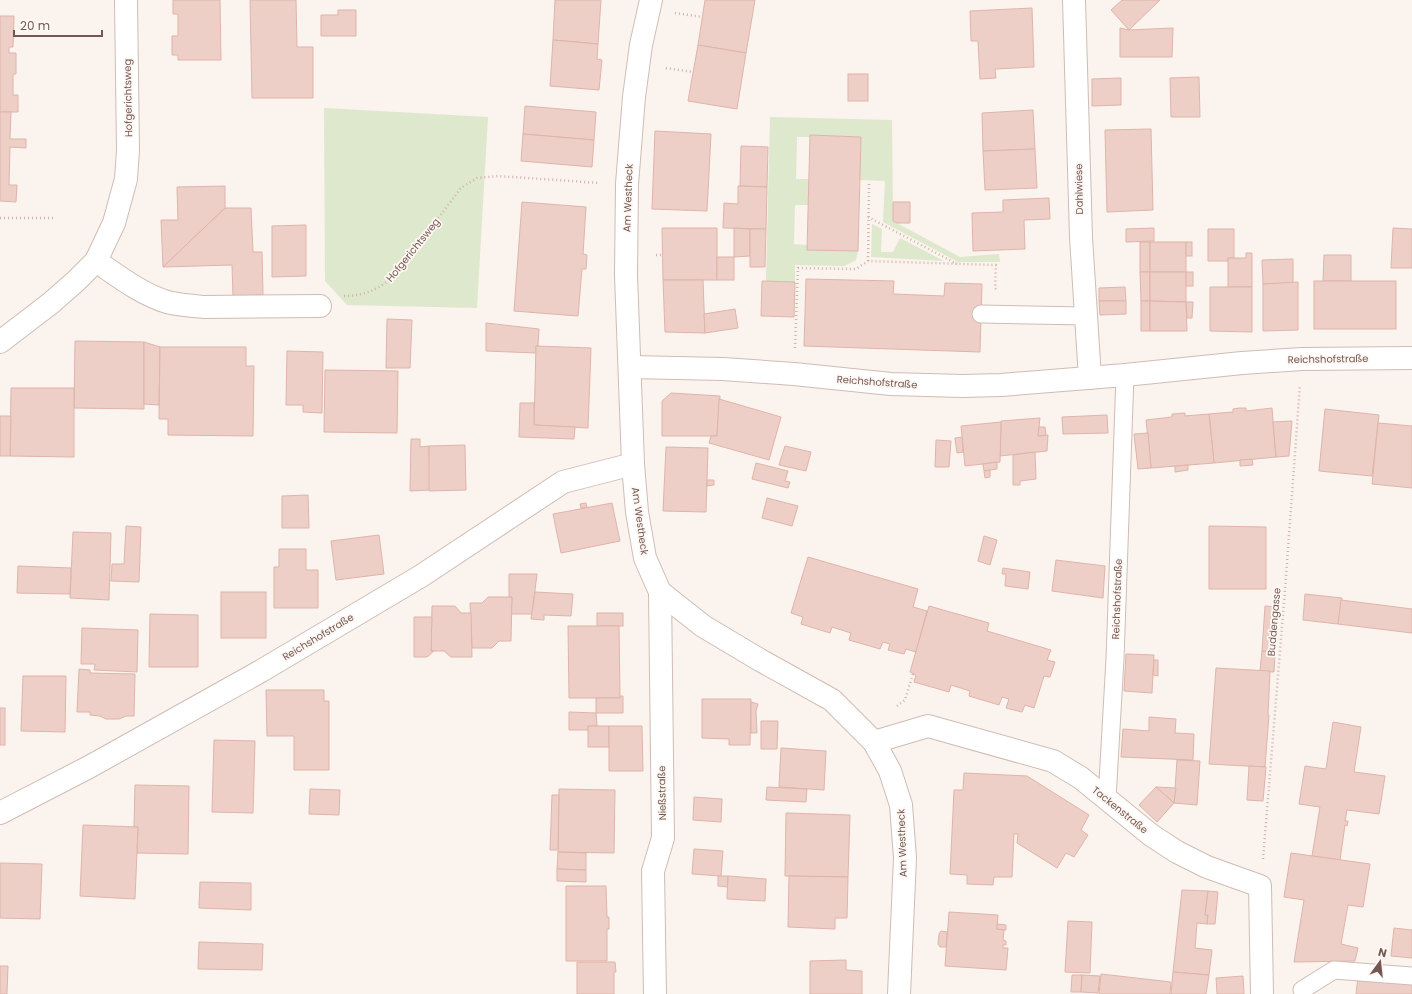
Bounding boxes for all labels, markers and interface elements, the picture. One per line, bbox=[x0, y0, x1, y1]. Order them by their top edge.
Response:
scale bar bbox=[14, 12, 102, 38]
text: 20 m bbox=[20, 17, 50, 34]
street label: Hofgerichtsweg bbox=[120, 59, 136, 137]
street label: Am Westheck bbox=[619, 163, 637, 232]
street label: Dahlwiese bbox=[1071, 163, 1087, 215]
street label: Hofgerichtsweg bbox=[383, 215, 443, 285]
street label: Reichshofstraße bbox=[1287, 351, 1369, 367]
street label: Reichshofstraße bbox=[836, 372, 918, 392]
street label: Am Westheck bbox=[628, 486, 652, 557]
street label: Reichshofstraße bbox=[1108, 558, 1126, 640]
street label: Buddengasse bbox=[1264, 587, 1284, 657]
street label: Reichshofstraße bbox=[279, 610, 357, 664]
street label: Nießstraße bbox=[654, 765, 670, 821]
street label: Tackenstraße bbox=[1089, 783, 1151, 837]
street label: Am Westheck bbox=[893, 808, 911, 877]
north arrow bbox=[1360, 942, 1400, 982]
text: N bbox=[1377, 944, 1389, 961]

